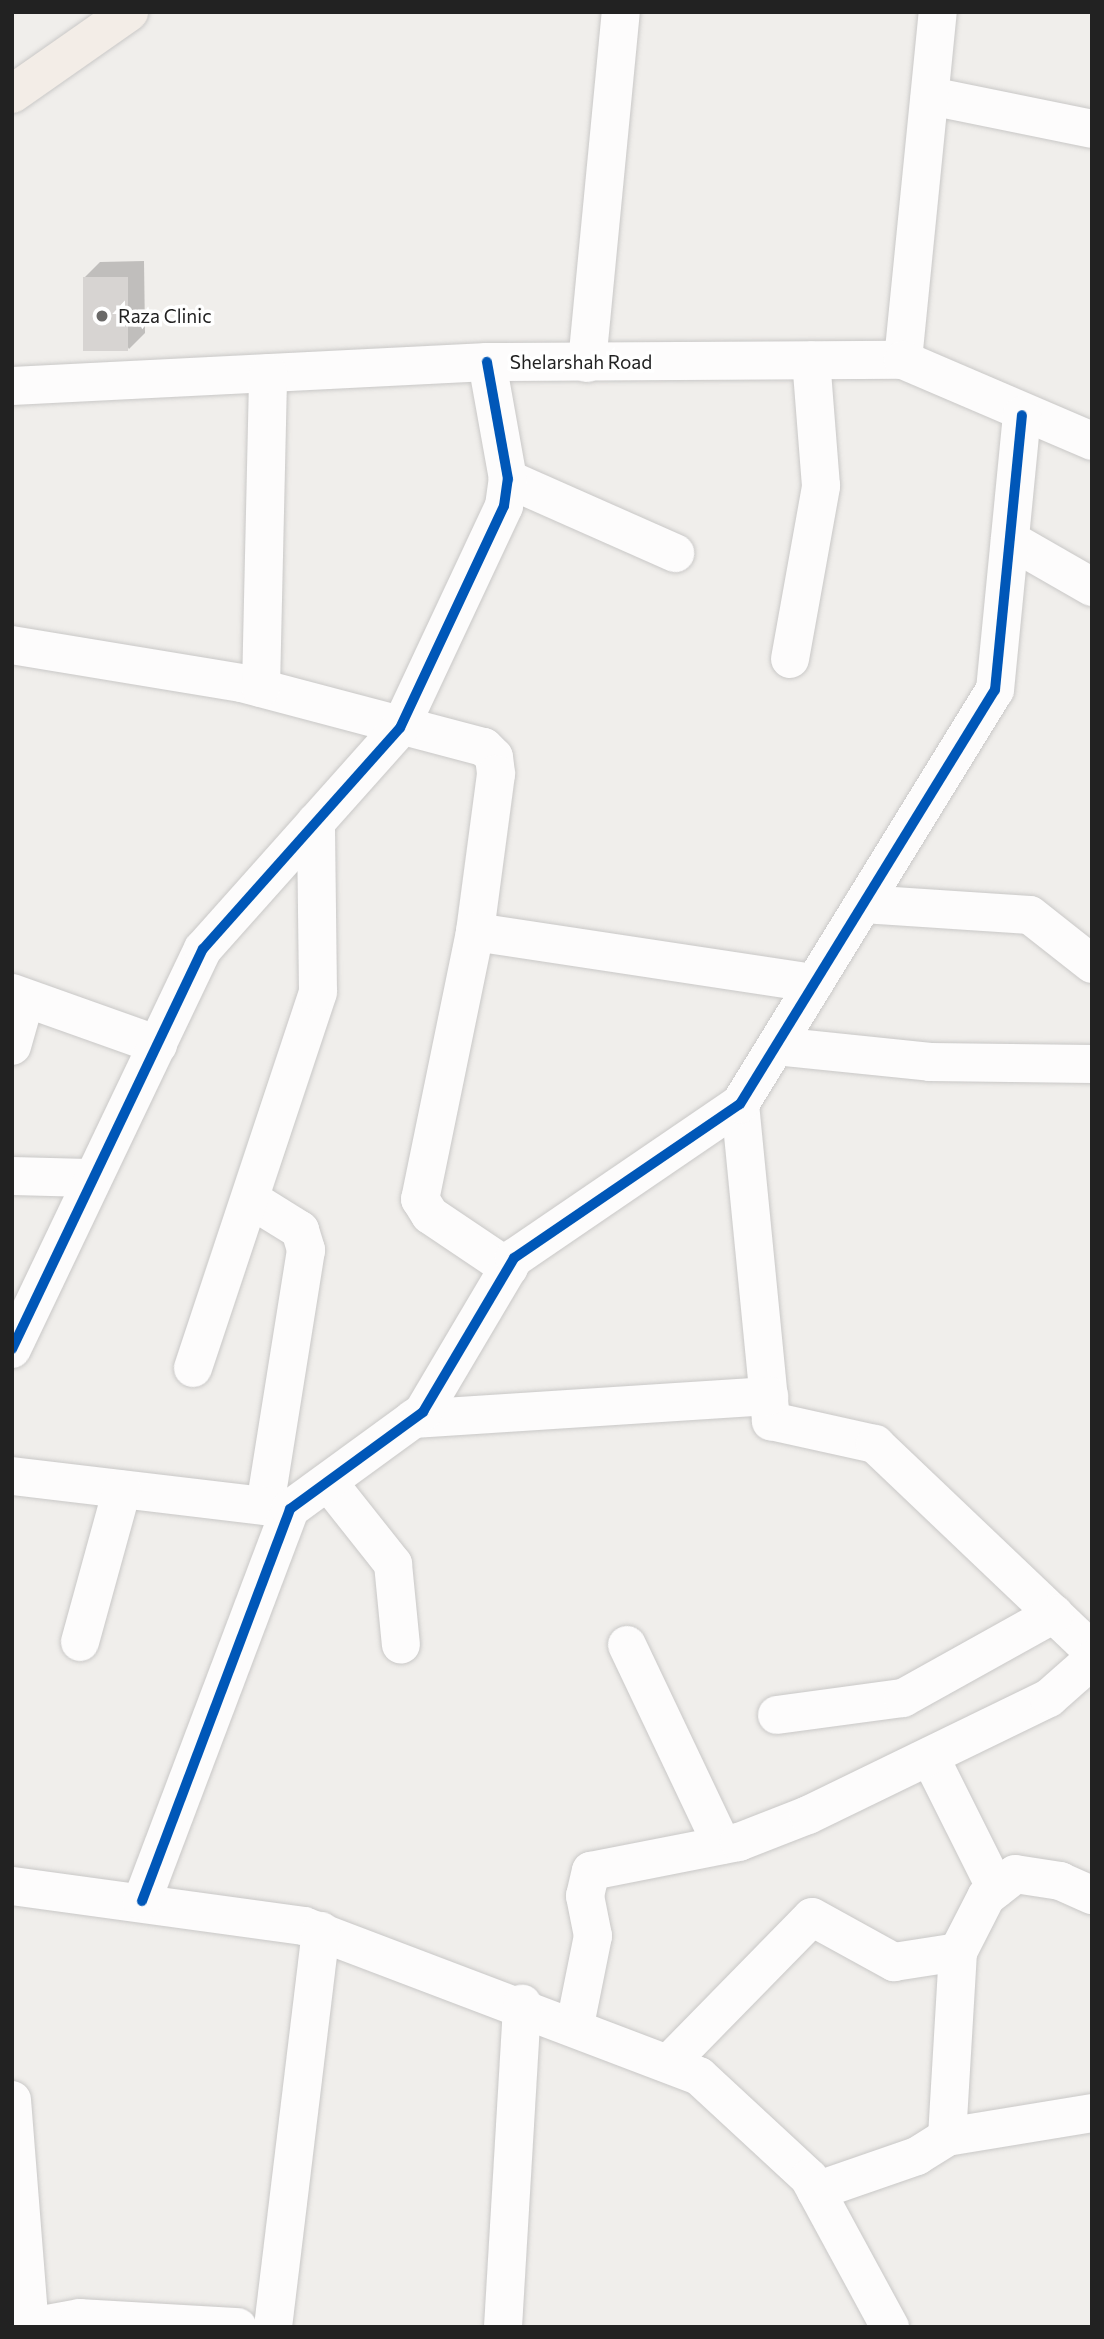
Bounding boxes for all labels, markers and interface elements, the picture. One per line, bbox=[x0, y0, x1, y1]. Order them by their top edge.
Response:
place label: Raza Clinic bbox=[118, 305, 212, 327]
marker: Raza Clinic bbox=[92, 306, 112, 326]
street label: Shelarshah Road bbox=[510, 351, 652, 373]

